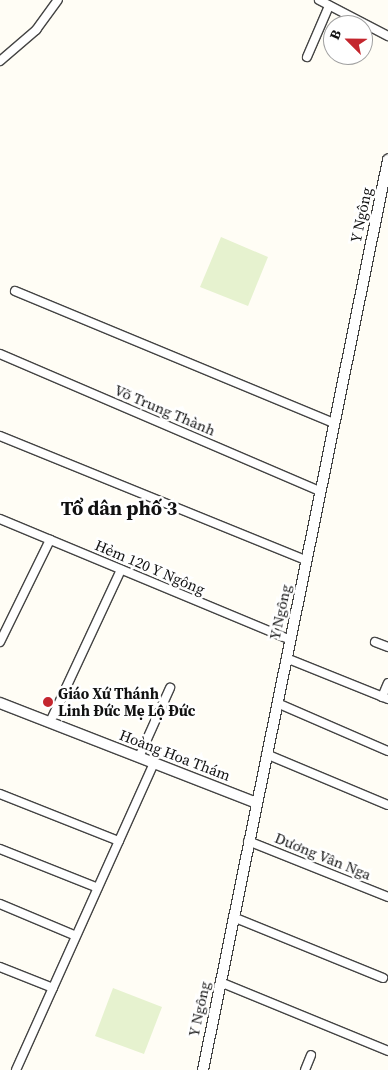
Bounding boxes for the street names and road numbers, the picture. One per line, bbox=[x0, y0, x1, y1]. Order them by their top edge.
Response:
street label: Y Ngông bbox=[346, 186, 376, 244]
street label: Võ Trung Thành bbox=[112, 381, 218, 439]
street label: Hẻm 120 Y Ngông bbox=[92, 536, 208, 598]
street label: Y Ngông bbox=[265, 583, 295, 641]
street label: Hoàng Hoa Thám bbox=[117, 726, 233, 784]
street label: Dương Vân Nga bbox=[272, 828, 374, 884]
street label: Y Ngông bbox=[184, 980, 214, 1038]

